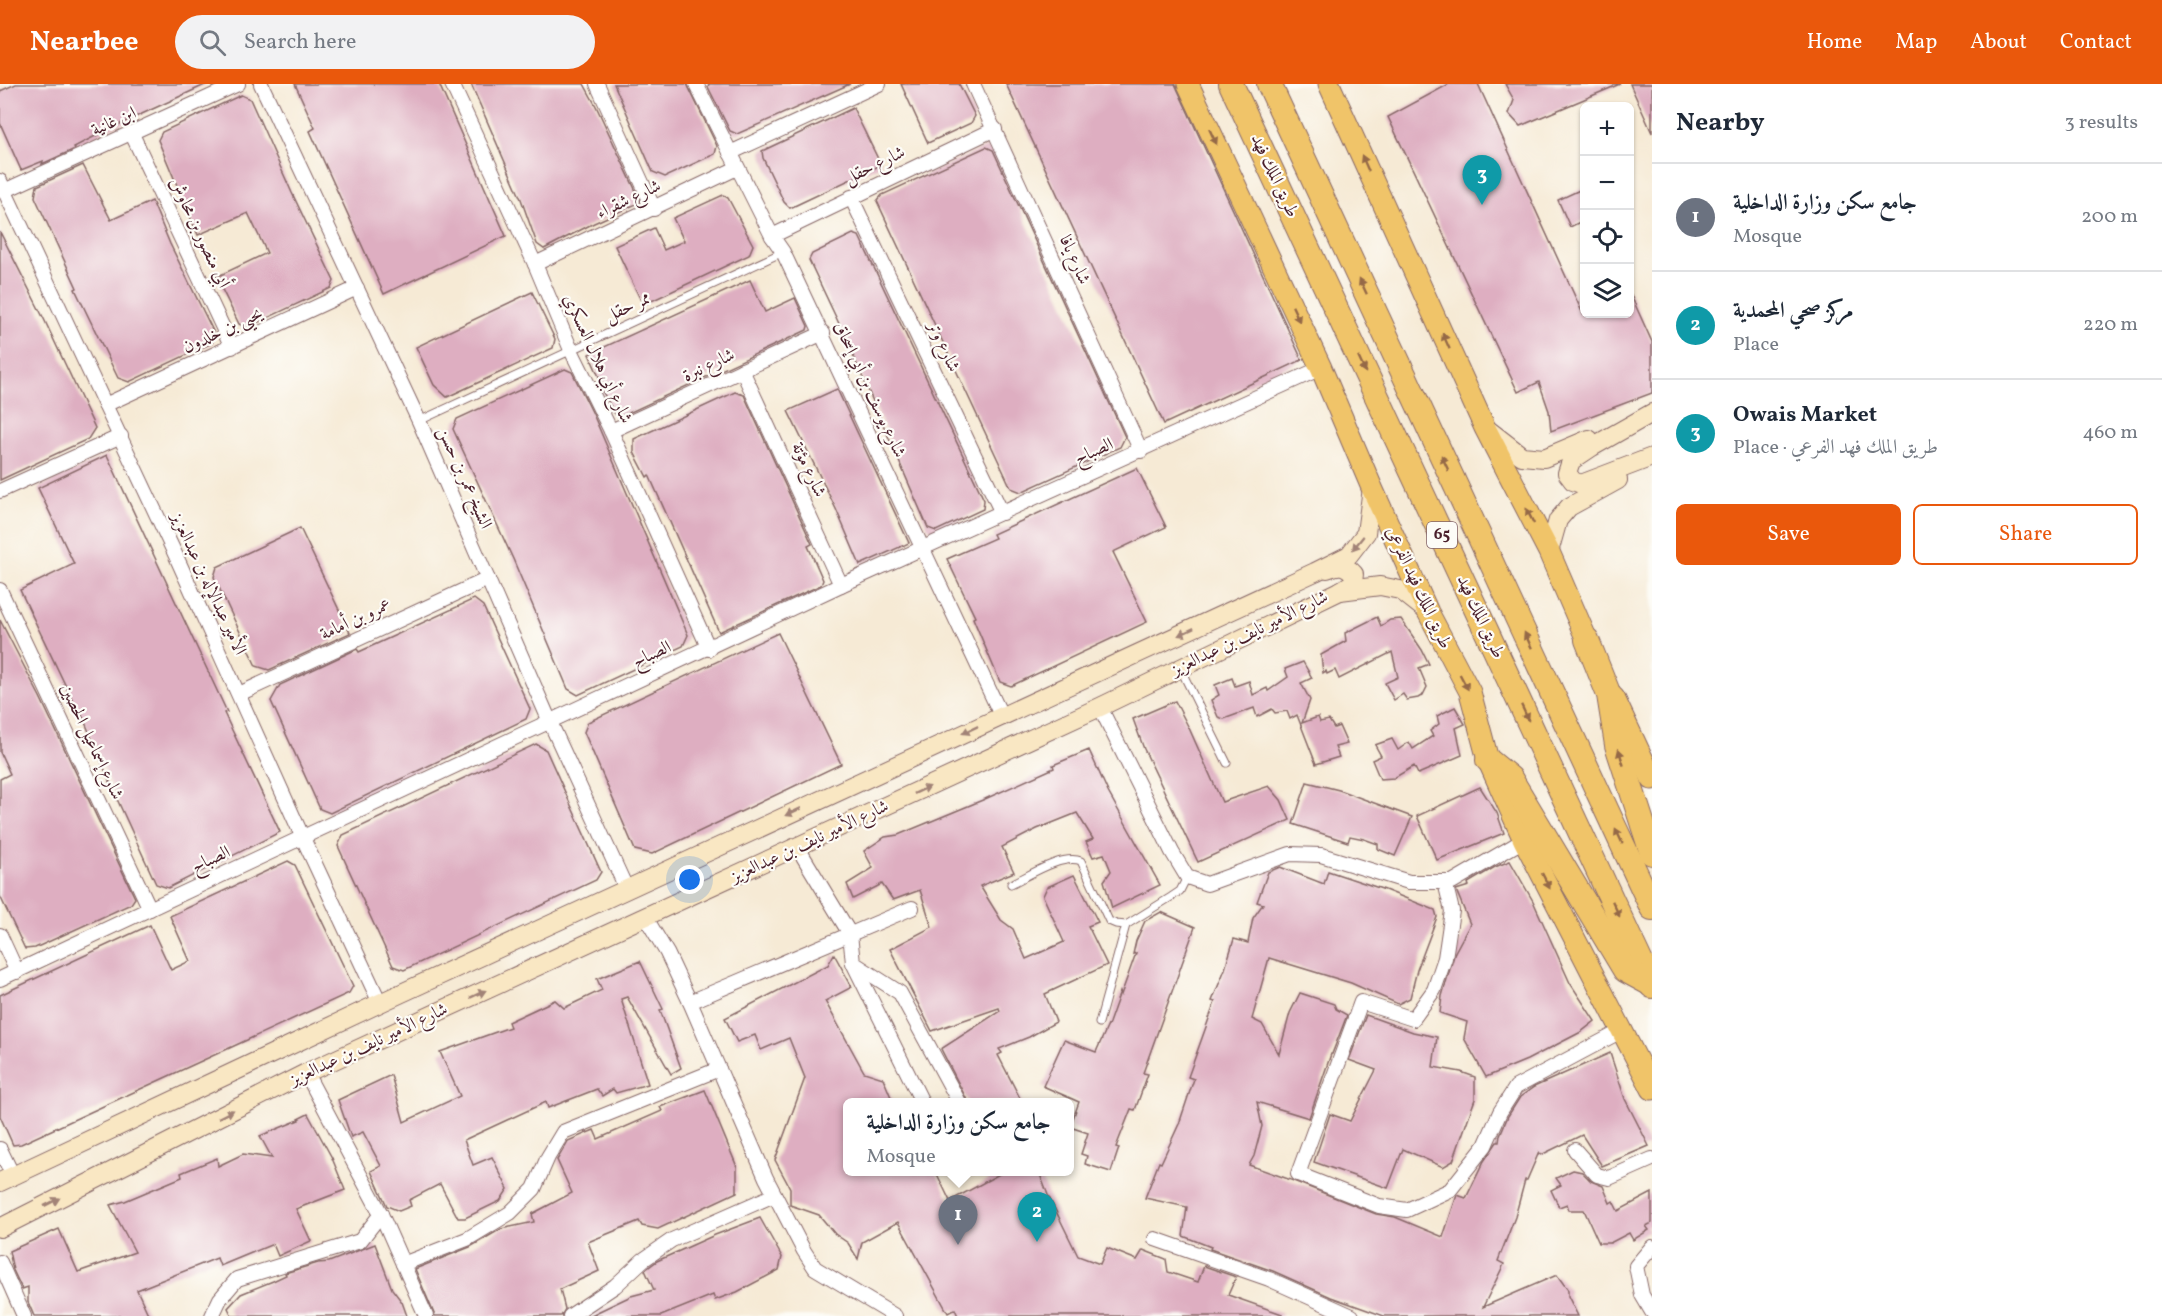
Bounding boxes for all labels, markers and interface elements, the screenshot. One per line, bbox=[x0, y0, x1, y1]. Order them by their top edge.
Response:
search box bbox=[175, 15, 595, 69]
text: Nearbee bbox=[30, 23, 139, 62]
icon: search bbox=[196, 26, 229, 59]
text: Search here bbox=[244, 27, 356, 58]
text: Home bbox=[1807, 28, 1862, 57]
text: Map bbox=[1895, 28, 1937, 57]
text: About bbox=[1970, 28, 2027, 57]
text: Contact bbox=[2060, 28, 2132, 57]
street label: ابن غانية bbox=[88, 101, 141, 143]
map controls bbox=[1580, 102, 1634, 318]
button: + bbox=[1580, 102, 1634, 156]
text: Nearby bbox=[1676, 105, 1765, 141]
text: 3 results bbox=[2064, 109, 2138, 137]
one-way arrow bbox=[1208, 128, 1217, 145]
street label: طريق الملك فهد bbox=[1244, 130, 1304, 222]
street label: شارع حقل bbox=[840, 141, 910, 192]
one-way arrow bbox=[1360, 154, 1370, 172]
pin: 3 bbox=[1462, 156, 1502, 205]
button: − bbox=[1580, 156, 1634, 210]
street label: أبي منصور بن محاوش bbox=[162, 173, 238, 294]
street label: شارع شقراء bbox=[593, 174, 666, 227]
text: جامع سكن وزارة الداخلية bbox=[1733, 188, 1917, 219]
text: 1 bbox=[1691, 203, 1700, 231]
text: 200 m bbox=[2081, 203, 2138, 231]
button: locate bbox=[1580, 210, 1634, 264]
text: Mosque bbox=[1733, 223, 1802, 251]
street label: شارع يافا bbox=[1051, 231, 1096, 289]
button: layers bbox=[1580, 264, 1634, 318]
one-way arrow bbox=[1359, 278, 1368, 295]
street label: ممر حقل bbox=[601, 287, 655, 329]
street label: شارع أبي هلال العسكري bbox=[555, 289, 640, 428]
text: مركز صحي المحمدية bbox=[1733, 296, 1853, 327]
street label: يحيى بن خلدون bbox=[179, 301, 268, 361]
one-way arrow bbox=[1291, 305, 1300, 322]
text: 2 bbox=[1690, 311, 1701, 339]
text: 220 m bbox=[2083, 311, 2138, 339]
street label: شارع وتر bbox=[919, 316, 966, 377]
street label: شارع يوسف بن أبي إسحاق bbox=[826, 317, 913, 463]
text: Place bbox=[1733, 331, 1779, 359]
one-way arrow bbox=[1441, 332, 1450, 349]
street label: شارع نبرة bbox=[679, 343, 740, 390]
one-way arrow bbox=[1358, 357, 1367, 374]
text: Owais Market bbox=[1733, 400, 1877, 431]
text: 3 bbox=[1690, 419, 1701, 447]
text: 460 m bbox=[2082, 419, 2138, 447]
street label: الشيخ عمر بن حسن bbox=[429, 423, 498, 534]
street label: الصباح bbox=[1070, 432, 1118, 473]
text: Place · طريق الملك فهد الفرعي bbox=[1733, 434, 1938, 462]
street label: شارع مؤتة bbox=[783, 438, 832, 502]
one-way arrow bbox=[1441, 455, 1450, 472]
button: Save bbox=[1676, 504, 1901, 565]
button: Share bbox=[1913, 504, 2138, 565]
street label: الأمير عبدالإله بن عبدالعزيز bbox=[163, 506, 254, 659]
one-way arrow bbox=[1526, 508, 1535, 525]
road number: 65 bbox=[1427, 522, 1457, 548]
street label: طريق الملك فهد الفرعي bbox=[1378, 523, 1457, 654]
one-way arrow bbox=[1352, 535, 1365, 550]
street label: طريق الملك فهد bbox=[1450, 571, 1510, 663]
street label: شارع الأمير نايف بن عبدالعزيز bbox=[1165, 583, 1333, 685]
street label: عمرو بن أمامة bbox=[315, 591, 396, 647]
one-way arrow bbox=[1177, 627, 1195, 637]
one-way arrow bbox=[1523, 632, 1532, 649]
street label: الصباح bbox=[628, 635, 677, 677]
one-way arrow bbox=[1459, 673, 1469, 690]
street label: شارع إسماعيل الحصين bbox=[52, 680, 129, 805]
one-way arrow bbox=[1520, 705, 1529, 722]
one-way arrow bbox=[962, 725, 979, 734]
one-way arrow bbox=[1616, 748, 1625, 766]
one-way arrow bbox=[914, 785, 931, 794]
street label: شارع الأمير نايف بن عبدالعزيز bbox=[724, 793, 894, 891]
one-way arrow bbox=[785, 808, 802, 817]
one-way arrow bbox=[1614, 828, 1623, 845]
street label: الصباح bbox=[187, 840, 236, 882]
your location bbox=[675, 865, 704, 894]
one-way arrow bbox=[1541, 872, 1550, 889]
one-way arrow bbox=[1611, 901, 1621, 919]
one-way arrow bbox=[470, 990, 487, 999]
street label: شارع الأمير نايف بن عبدالعزيز bbox=[283, 996, 453, 1094]
popup bbox=[843, 1098, 1074, 1176]
text: جامع سكن وزارة الداخلية bbox=[867, 1108, 1050, 1139]
one-way arrow bbox=[218, 1109, 235, 1118]
text: Mosque bbox=[867, 1143, 936, 1171]
pin: 2 bbox=[1018, 1192, 1056, 1242]
pin: 1 bbox=[938, 1196, 978, 1245]
one-way arrow bbox=[44, 1197, 61, 1207]

